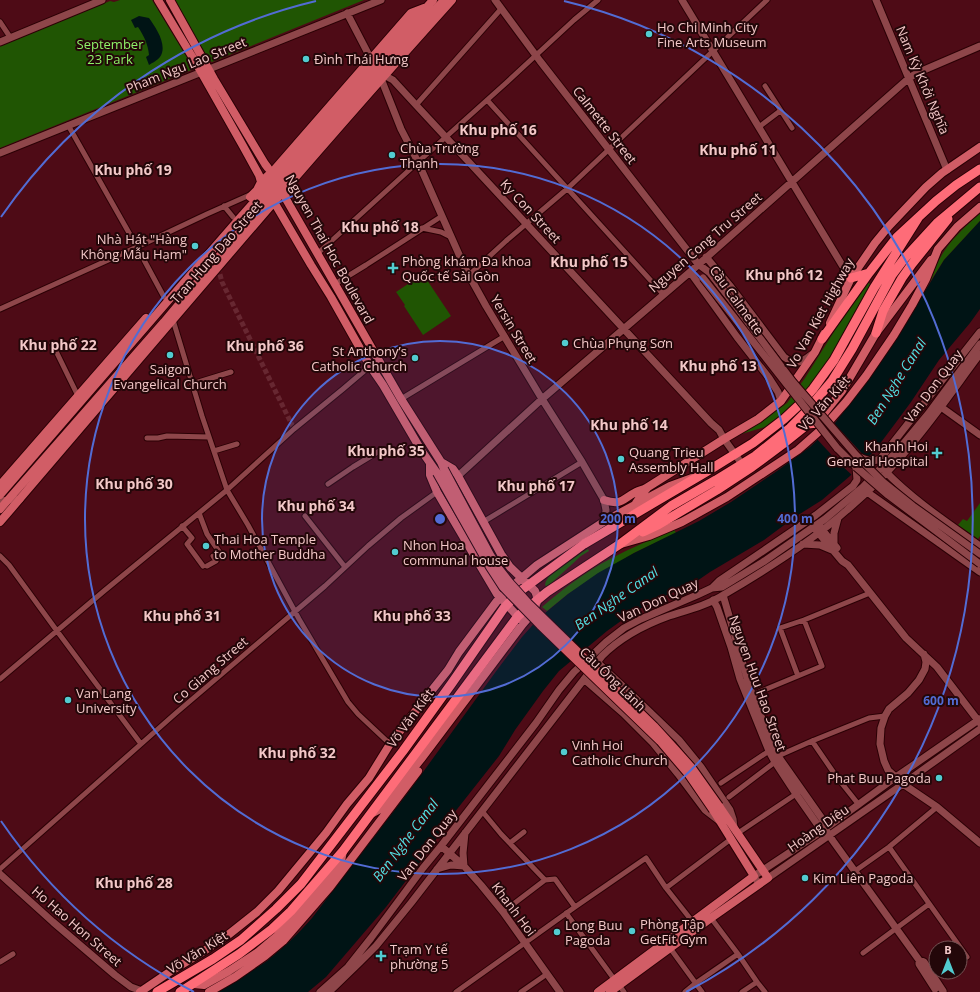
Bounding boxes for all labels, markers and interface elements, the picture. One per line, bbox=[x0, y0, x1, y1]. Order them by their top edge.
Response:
place label: Ho Chi Minh City Fine Arts Museum bbox=[657, 18, 767, 51]
street label: Nam Kỳ Khởi Nghĩa bbox=[892, 23, 954, 137]
marker: Ho Chi Minh City Fine Arts Museum bbox=[644, 29, 654, 39]
street label: Pham Ngu Lao Street bbox=[123, 33, 249, 97]
park label: September 23 Park bbox=[77, 35, 144, 68]
place label: Đình Thái Hưng bbox=[314, 50, 408, 68]
marker: Đình Thái Hưng bbox=[301, 54, 311, 64]
street label: Calmette Street bbox=[569, 82, 641, 168]
district label: Khu phố 16 bbox=[459, 120, 537, 139]
place label: Chùa Trường Thạnh bbox=[400, 139, 479, 172]
district label: Khu phố 11 bbox=[699, 140, 777, 159]
marker: Chùa Trường Thạnh bbox=[387, 150, 397, 160]
district label: Khu phố 19 bbox=[94, 160, 172, 179]
street label: Nguyen Thai Hoc Boulevard bbox=[281, 171, 379, 327]
street label: Ky Con Street bbox=[497, 175, 566, 247]
street label: Nguyen Cong Tru Street bbox=[645, 188, 766, 296]
street label: Tran Hung Dao Street bbox=[166, 196, 266, 307]
district label: Khu phố 18 bbox=[341, 217, 419, 236]
place label: Nhà Hát "Hàng Không Mẫu Hạm" bbox=[81, 230, 187, 263]
marker: Nhà Hát "Hàng Không Mẫu Hạm" bbox=[190, 241, 200, 251]
place label: Phòng khám Đa khoa Quốc tế Sài Gòn bbox=[402, 252, 531, 285]
district label: Khu phố 15 bbox=[550, 252, 628, 271]
street label: Vo Van Kiet Highway bbox=[782, 254, 858, 371]
marker: Phòng khám Đa khoa Quốc tế Sài Gòn bbox=[387, 262, 399, 274]
street label: Cầu Calmette bbox=[706, 262, 768, 338]
district label: Khu phố 12 bbox=[745, 265, 823, 284]
street label: Yersin Street bbox=[486, 291, 542, 367]
place label: Chùa Phụng Sơn bbox=[573, 334, 673, 352]
water label: Ben Nghe Canal bbox=[862, 334, 930, 428]
district label: Khu phố 22 bbox=[19, 335, 97, 354]
district label: Khu phố 36 bbox=[226, 336, 304, 355]
marker: Chùa Phụng Sơn bbox=[560, 338, 570, 348]
place label: St Anthony’s Catholic Church bbox=[311, 342, 407, 375]
street label: Van Don Quay bbox=[900, 346, 967, 426]
marker: Saigon Evangelical Church bbox=[165, 350, 175, 360]
marker: St Anthony’s Catholic Church bbox=[410, 353, 420, 363]
district label: Khu phố 13 bbox=[679, 356, 757, 375]
place label: Saigon Evangelical Church bbox=[113, 360, 227, 393]
street label: Võ Văn Kiệt bbox=[794, 371, 854, 434]
district label: Khu phố 14 bbox=[590, 415, 668, 434]
place label: Khanh Hoi General Hospital bbox=[827, 437, 928, 470]
district label: Khu phố 35 bbox=[347, 441, 425, 460]
place label: Quang Trieu Assembly Hall bbox=[629, 443, 713, 476]
marker: Khanh Hoi General Hospital bbox=[931, 447, 943, 459]
marker: Quang Trieu Assembly Hall bbox=[616, 454, 626, 464]
district label: Khu phố 30 bbox=[95, 474, 173, 493]
district label: Khu phố 17 bbox=[497, 476, 575, 495]
district label: Khu phố 34 bbox=[277, 496, 355, 515]
text: 200 m bbox=[600, 510, 636, 527]
text: 400 m bbox=[777, 510, 813, 527]
centre of rings bbox=[433, 512, 447, 526]
place label: Thai Hoa Temple to Mother Buddha bbox=[214, 530, 325, 563]
place label: Nhon Hoa communal house bbox=[403, 536, 508, 569]
marker: Thai Hoa Temple to Mother Buddha bbox=[201, 541, 211, 551]
marker: Nhon Hoa communal house bbox=[390, 547, 400, 557]
water label: Ben Nghe Canal bbox=[570, 562, 662, 634]
street label: Van Don Quay bbox=[615, 573, 702, 626]
district label: Khu phố 31 bbox=[143, 606, 221, 625]
district label: Khu phố 33 bbox=[373, 606, 451, 625]
street label: Nguyen Huu Hao Street bbox=[725, 613, 791, 754]
street label: Co Giang Street bbox=[169, 632, 252, 708]
street label: Cầu Ông Lãnh bbox=[576, 643, 650, 715]
place label: Van Lang University bbox=[76, 684, 137, 717]
street label: Võ Văn Kiệt bbox=[383, 685, 438, 751]
text: 600 m bbox=[923, 692, 959, 709]
marker: Van Lang University bbox=[63, 695, 73, 705]
place label: Vinh Hoi Catholic Church bbox=[572, 736, 668, 769]
district label: Khu phố 32 bbox=[258, 743, 336, 762]
marker: Vinh Hoi Catholic Church bbox=[559, 747, 569, 757]
place label: Phat Buu Pagoda bbox=[827, 769, 931, 787]
marker: Phat Buu Pagoda bbox=[934, 773, 944, 783]
water label: Ben Nghe Canal bbox=[368, 795, 443, 885]
street label: Hoàng Diệu bbox=[784, 800, 852, 856]
street label: Van Don Quay bbox=[393, 805, 461, 885]
place label: Kim Liên Pagoda bbox=[813, 869, 913, 887]
district label: Khu phố 28 bbox=[95, 873, 173, 892]
marker: Kim Liên Pagoda bbox=[800, 873, 810, 883]
street label: Khanh Hoi bbox=[488, 878, 540, 940]
street label: Ho Hao Hon Street bbox=[28, 882, 126, 970]
place label: Phòng Tập GetFit Gym bbox=[640, 915, 707, 948]
place label: Long Buu Pagoda bbox=[565, 916, 622, 949]
street label: Võ Văn Kiệt bbox=[163, 926, 231, 978]
marker: Phòng Tập GetFit Gym bbox=[627, 926, 637, 936]
marker: Long Buu Pagoda bbox=[552, 927, 562, 937]
place label: Trạm Y tế phường 5 bbox=[390, 940, 448, 973]
north arrow bbox=[928, 940, 968, 980]
text: B bbox=[944, 942, 952, 957]
marker: Trạm Y tế phường 5 bbox=[375, 950, 387, 962]

